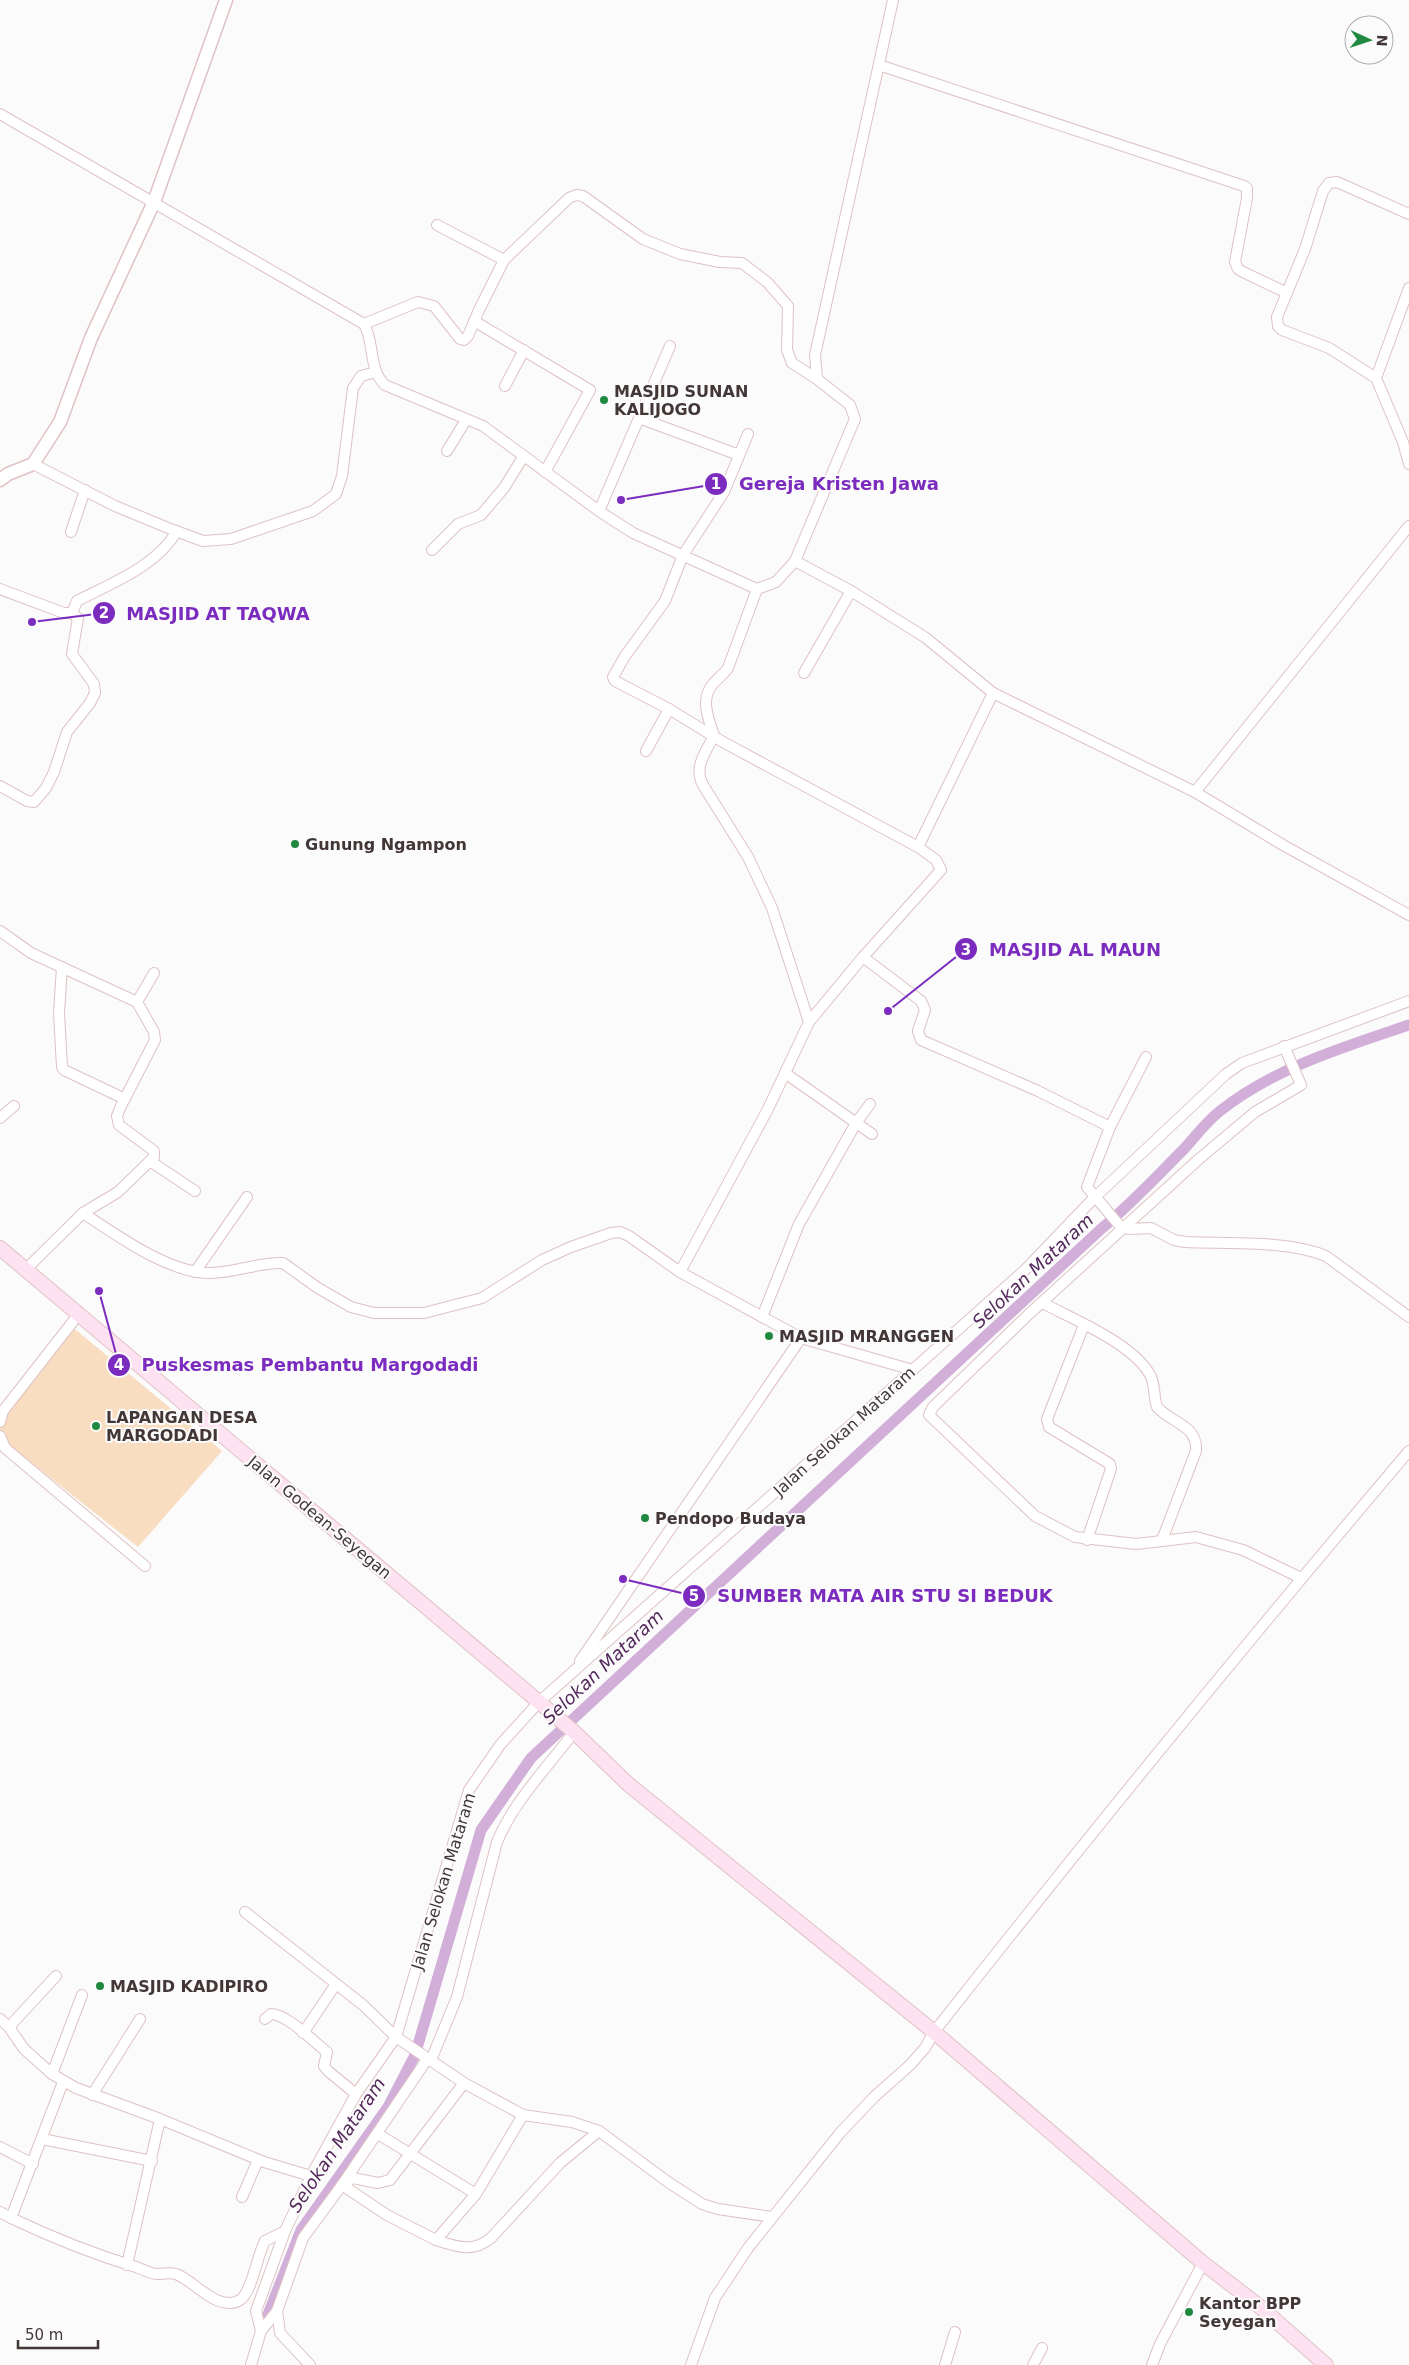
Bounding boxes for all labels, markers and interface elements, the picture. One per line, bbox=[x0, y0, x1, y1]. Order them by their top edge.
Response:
north arrow bbox=[1344, 15, 1394, 65]
text: N bbox=[1374, 34, 1390, 47]
place label: MASJID SUNAN KALIJOGO bbox=[614, 382, 748, 419]
marker: MASJID SUNAN KALIJOGO bbox=[598, 394, 610, 406]
callout: Gereja Kristen Jawa bbox=[704, 467, 949, 500]
text: Gereja Kristen Jawa bbox=[739, 473, 939, 494]
text: 1 bbox=[711, 475, 721, 493]
callout: MASJID AT TAQWA bbox=[92, 597, 320, 630]
text: MASJID AT TAQWA bbox=[126, 603, 310, 624]
text: 2 bbox=[99, 604, 109, 622]
place label: Gunung Ngampon bbox=[305, 835, 467, 854]
marker: Gunung Ngampon bbox=[289, 838, 301, 850]
callout: MASJID AL MAUN bbox=[954, 933, 1171, 966]
text: MASJID AL MAUN bbox=[989, 939, 1161, 960]
text: 3 bbox=[961, 941, 971, 959]
water label: Selokan Mataram bbox=[968, 1209, 1097, 1332]
place label: MASJID MRANGGEN bbox=[779, 1327, 954, 1346]
marker: MASJID MRANGGEN bbox=[763, 1330, 775, 1342]
callout: Puskesmas Pembantu Margodadi bbox=[107, 1348, 489, 1381]
text: Puskesmas Pembantu Margodadi bbox=[142, 1354, 478, 1375]
text: 4 bbox=[114, 1356, 124, 1374]
street label: Jalan Selokan Mataram bbox=[769, 1363, 919, 1501]
place label: LAPANGAN DESA MARGODADI bbox=[106, 1408, 258, 1445]
marker: LAPANGAN DESA MARGODADI bbox=[90, 1420, 102, 1432]
street label: Jalan Godean-Seyegan bbox=[243, 1451, 395, 1583]
place label: Pendopo Budaya bbox=[655, 1509, 806, 1528]
marker: Pendopo Budaya bbox=[639, 1512, 651, 1524]
callout: SUMBER MATA AIR STU SI BEDUK bbox=[682, 1579, 1062, 1612]
text: SUMBER MATA AIR STU SI BEDUK bbox=[717, 1585, 1054, 1606]
text: 5 bbox=[689, 1587, 699, 1605]
water label: Selokan Mataram bbox=[538, 1605, 667, 1728]
street label: Jalan Selokan Mataram bbox=[407, 1790, 479, 1973]
place label: MASJID KADIPIRO bbox=[110, 1977, 268, 1996]
marker: MASJID KADIPIRO bbox=[94, 1980, 106, 1992]
water label: Selokan Mataram bbox=[284, 2073, 389, 2216]
place label: Kantor BPP Seyegan bbox=[1199, 2294, 1302, 2331]
marker: Kantor BPP Seyegan bbox=[1183, 2306, 1195, 2318]
scale bar bbox=[18, 2318, 98, 2350]
text: 50 m bbox=[25, 2326, 63, 2344]

